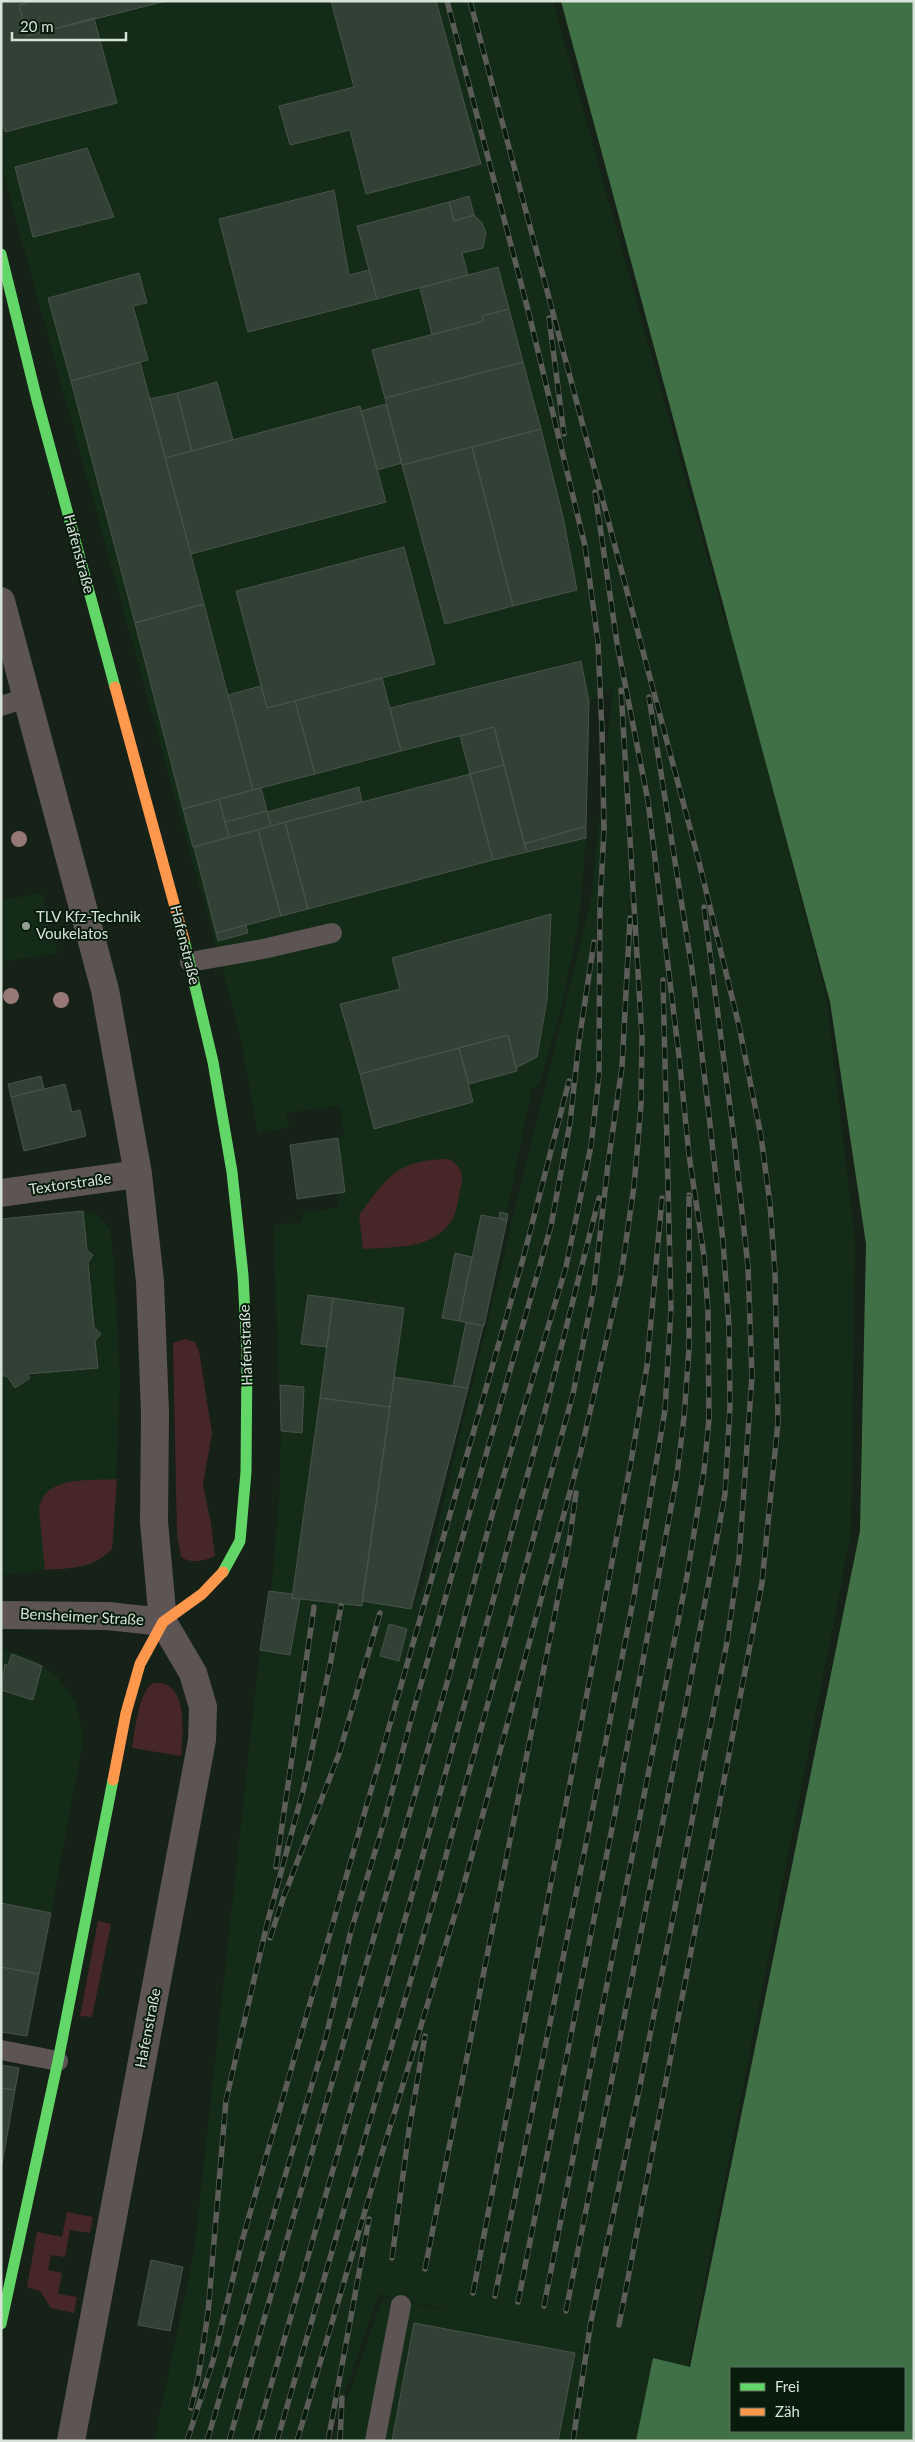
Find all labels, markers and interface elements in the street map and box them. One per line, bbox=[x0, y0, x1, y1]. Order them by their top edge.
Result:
scale bar bbox=[12, 10, 126, 42]
text: 20 m bbox=[20, 17, 54, 35]
street label: Hafenstraße bbox=[61, 512, 99, 595]
street label: Hafenstraße bbox=[167, 903, 205, 986]
place label: TLV Kfz-Technik Voukelatos bbox=[36, 907, 141, 942]
marker: TLV Kfz-Technik Voukelatos bbox=[20, 920, 32, 932]
street label: Textorstraße bbox=[28, 1168, 112, 1198]
street label: Hafenstraße bbox=[235, 1304, 255, 1386]
street label: Bensheimer Straße bbox=[20, 1604, 145, 1628]
street label: Hafenstraße bbox=[130, 1986, 164, 2069]
legend bbox=[730, 2367, 905, 2432]
text: Frei bbox=[775, 2377, 800, 2395]
text: Zäh bbox=[775, 2402, 800, 2420]

